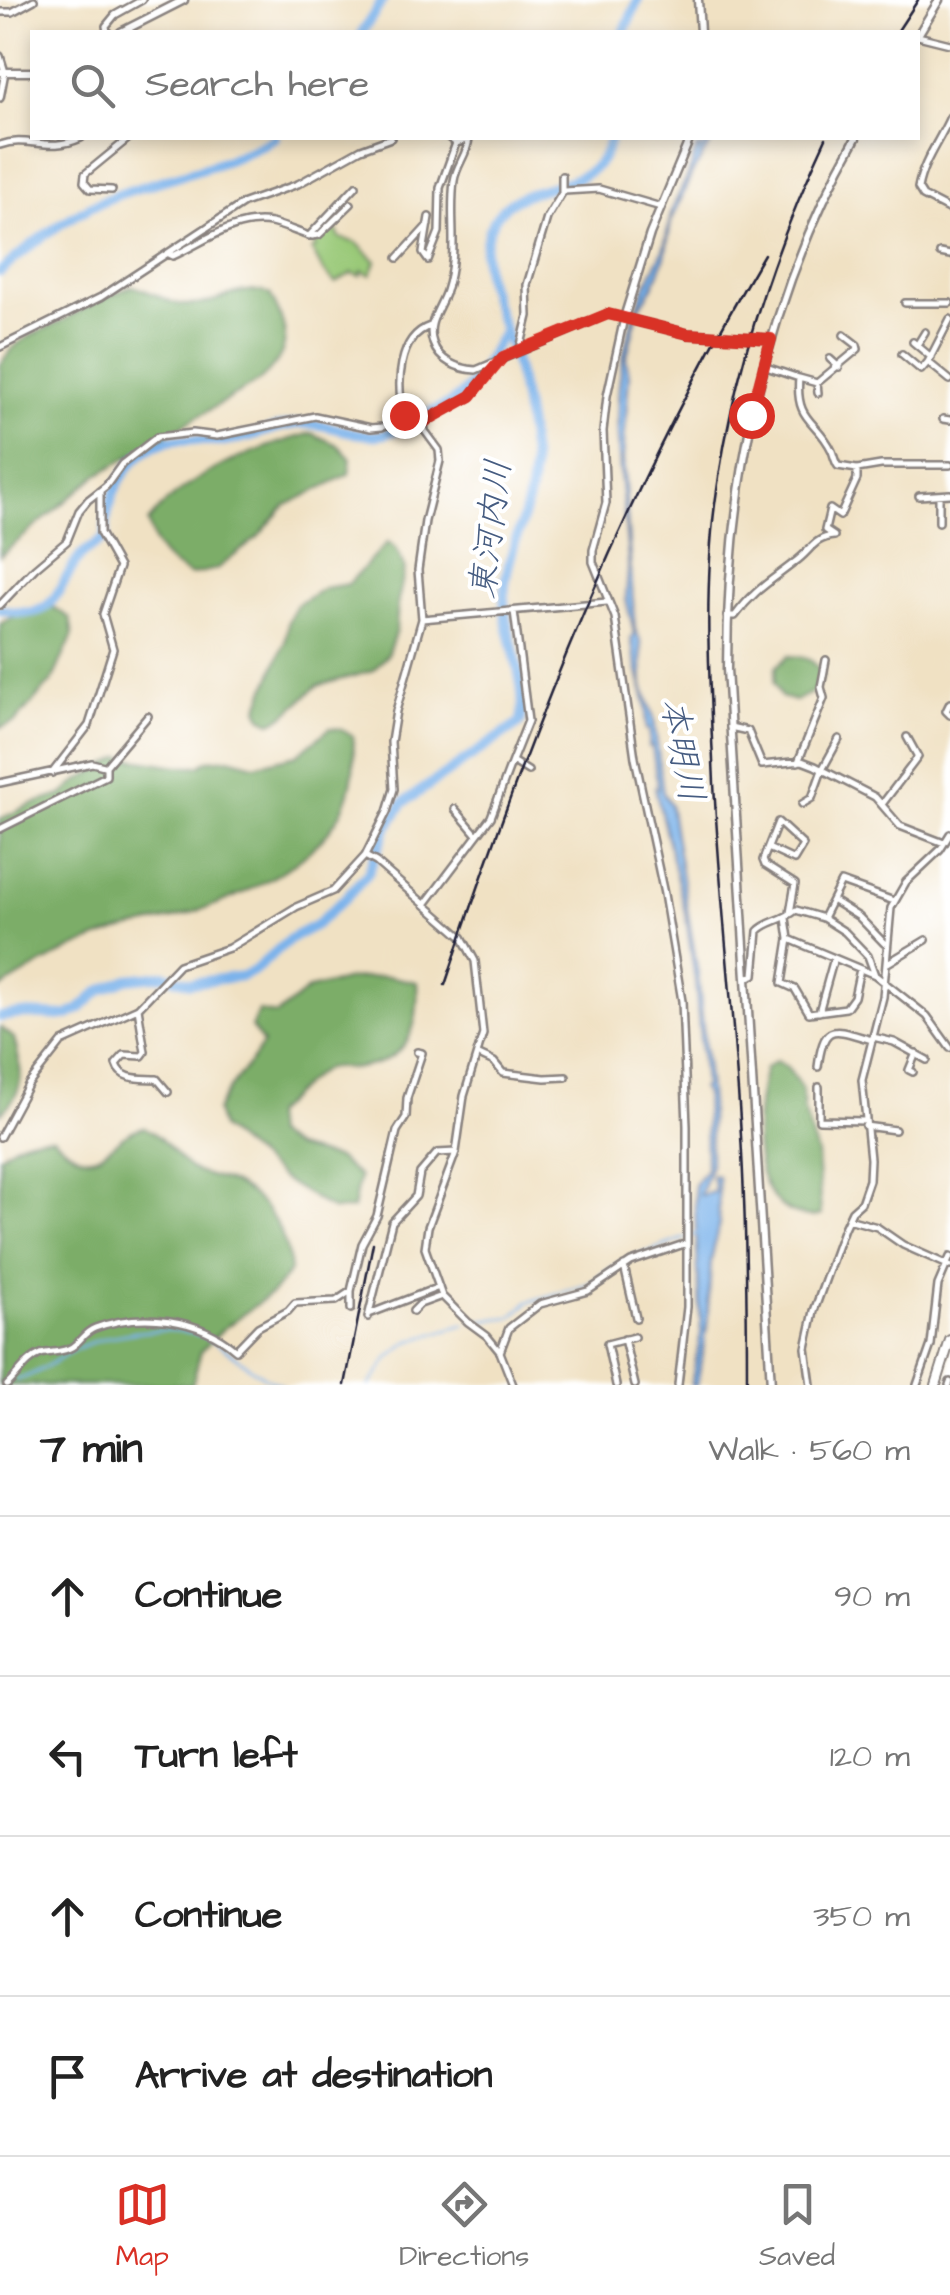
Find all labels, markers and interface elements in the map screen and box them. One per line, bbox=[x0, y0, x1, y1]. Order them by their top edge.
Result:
search box bbox=[30, 30, 920, 140]
icon: search bbox=[65, 58, 120, 113]
text: Search here bbox=[145, 59, 369, 111]
route end bbox=[382, 393, 428, 439]
route start bbox=[729, 393, 775, 439]
water label: 東河内川 bbox=[458, 457, 524, 601]
water label: 本明川 bbox=[648, 694, 716, 806]
text: 7 min bbox=[40, 1421, 143, 1479]
text: Walk · 560 m bbox=[708, 1428, 910, 1473]
icon: ahead bbox=[40, 1569, 95, 1624]
text: Continue bbox=[135, 1570, 282, 1622]
text: 90 m bbox=[834, 1574, 910, 1619]
icon: left bbox=[40, 1729, 95, 1784]
text: Turn left bbox=[135, 1730, 298, 1782]
text: 120 m bbox=[830, 1734, 910, 1779]
icon: ahead bbox=[40, 1889, 95, 1944]
text: Continue bbox=[135, 1890, 282, 1942]
text: 350 m bbox=[813, 1894, 910, 1939]
icon: arrive bbox=[40, 2049, 95, 2104]
text: Arrive at destination bbox=[135, 2050, 492, 2102]
tab: Map bbox=[115, 2177, 170, 2276]
tab: Directions bbox=[399, 2177, 529, 2276]
tab: Saved bbox=[759, 2177, 835, 2276]

